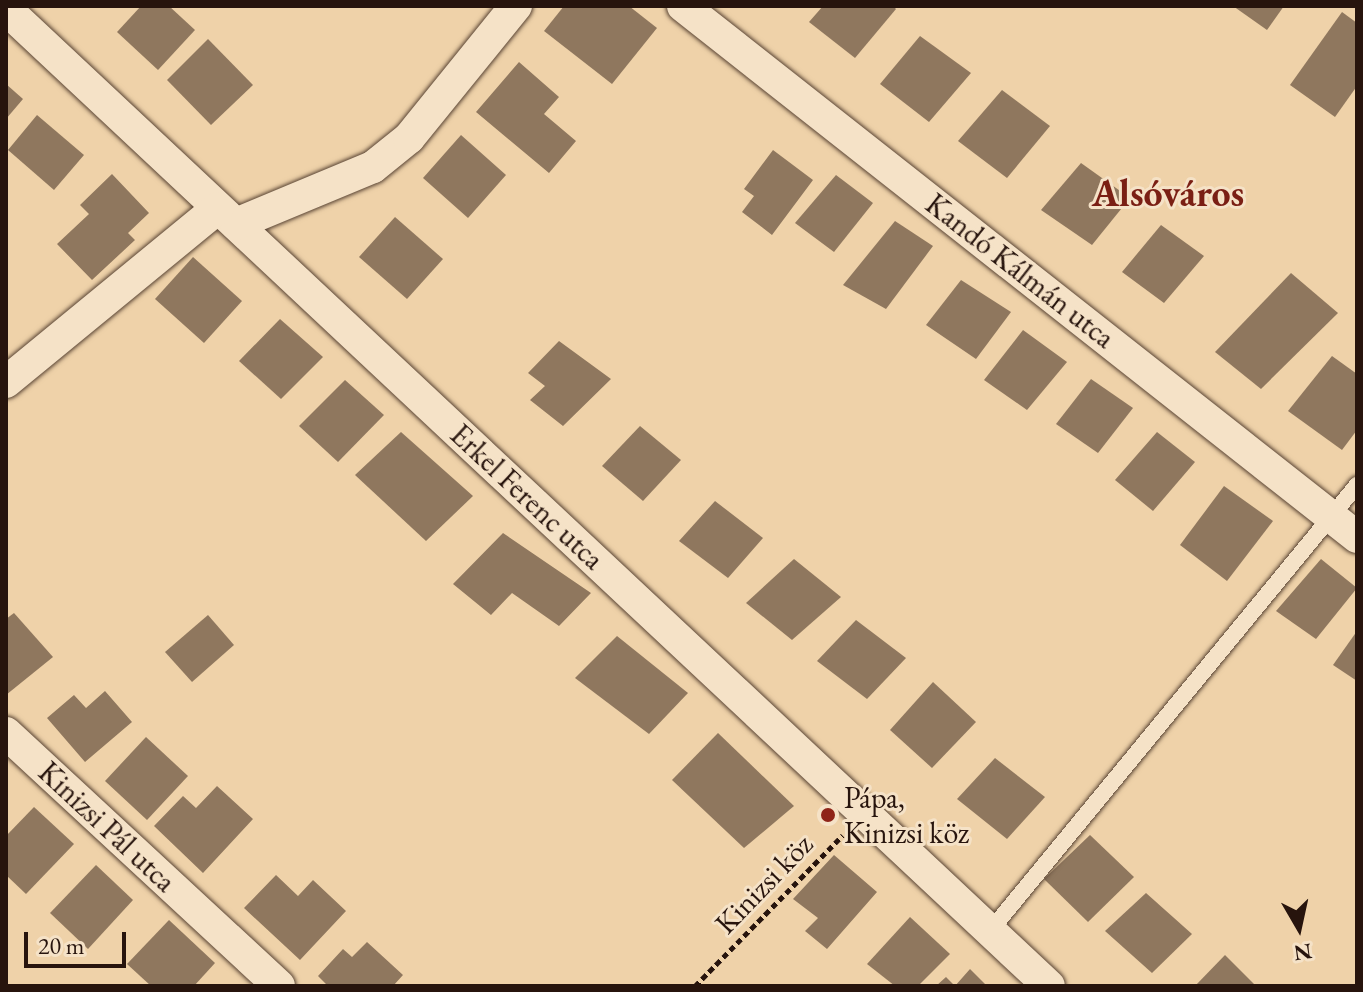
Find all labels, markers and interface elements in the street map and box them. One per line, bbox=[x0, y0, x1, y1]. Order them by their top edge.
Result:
district label: Alsóváros bbox=[1092, 170, 1244, 216]
street label: Kandó Kálmán utca bbox=[918, 186, 1122, 356]
street label: Erkel Ferenc utca bbox=[443, 417, 611, 577]
street label: Kinizsi Pál utca bbox=[31, 754, 183, 900]
place label: Pápa, Kinizsi köz bbox=[844, 780, 969, 850]
marker: Pápa, Kinizsi köz bbox=[819, 806, 837, 824]
street label: Kinizsi köz bbox=[708, 827, 820, 941]
north arrow bbox=[1259, 888, 1339, 968]
scale bar bbox=[28, 916, 130, 966]
text: 20 m bbox=[38, 930, 85, 961]
text: N bbox=[1292, 936, 1314, 968]

